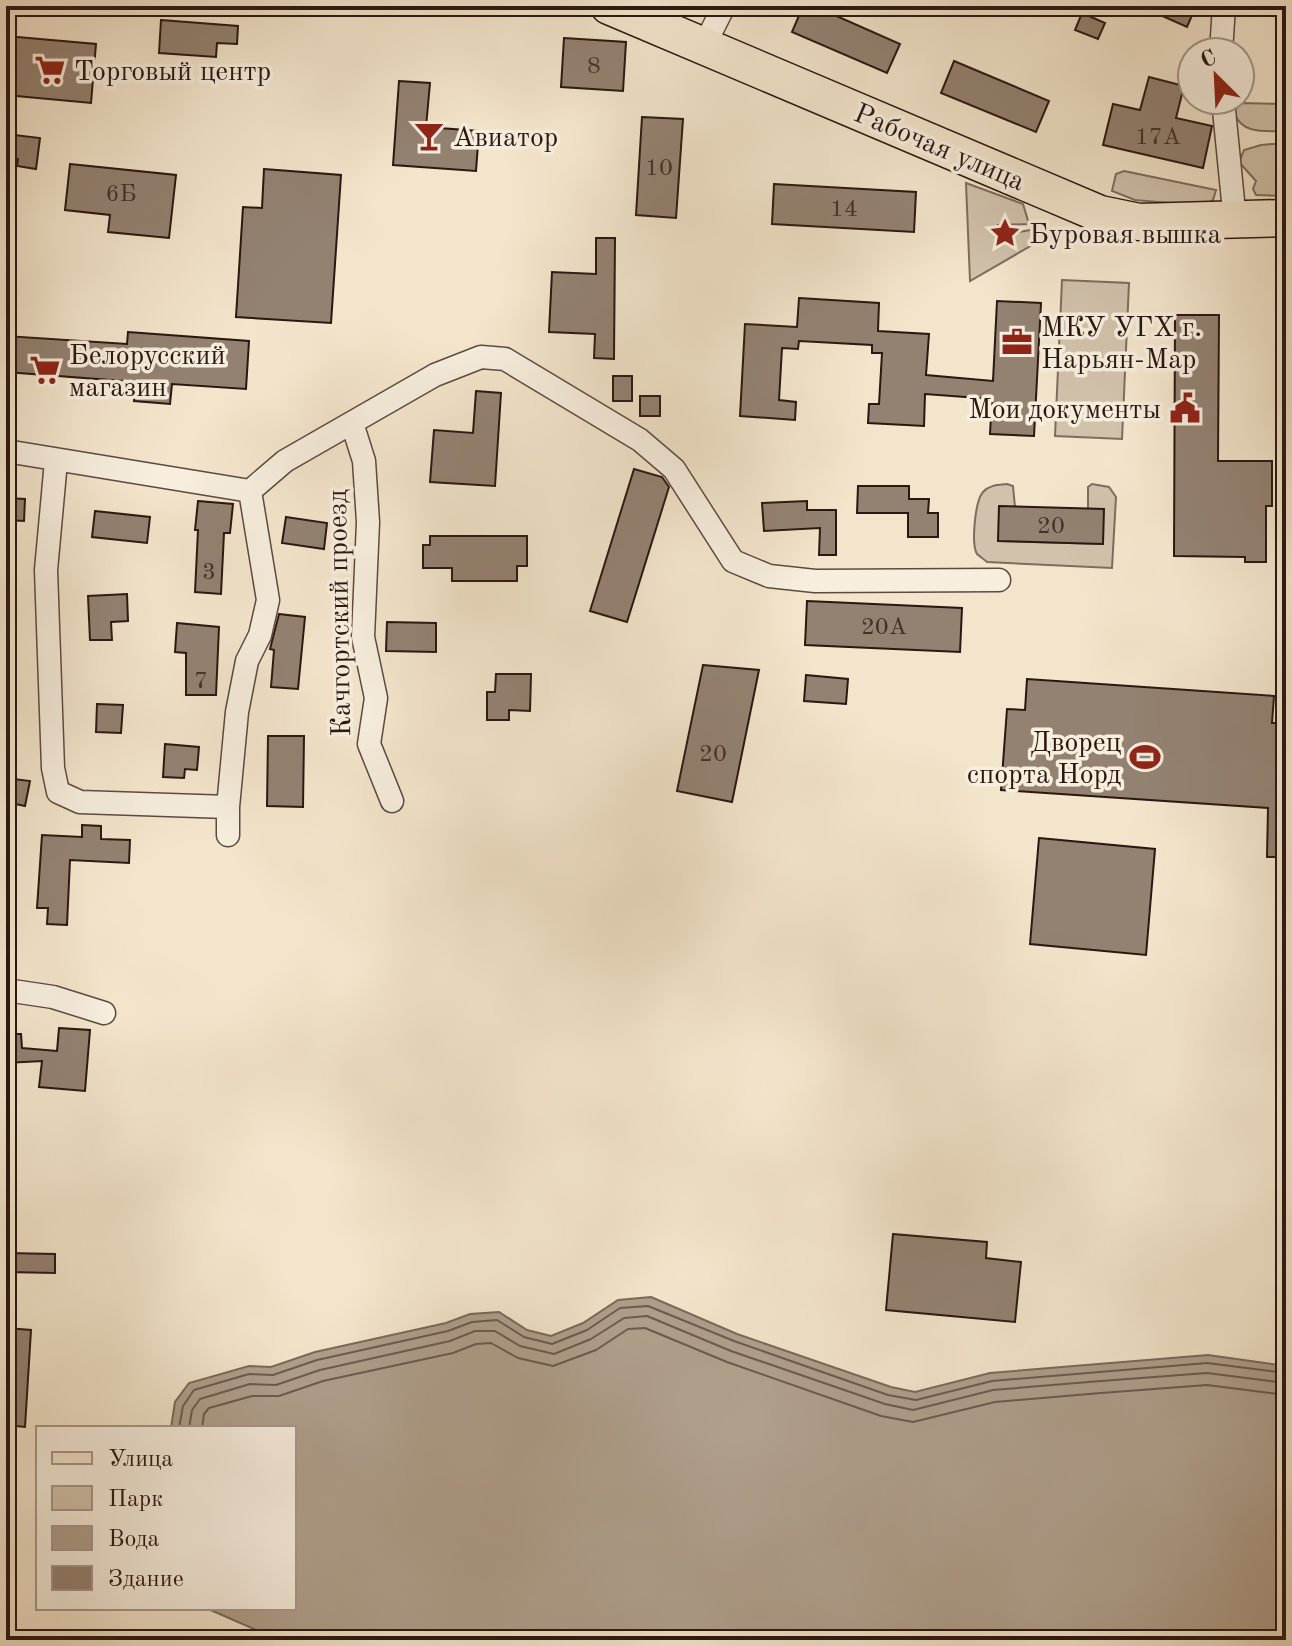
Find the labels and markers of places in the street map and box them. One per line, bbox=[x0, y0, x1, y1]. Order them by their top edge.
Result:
supermarket icon: Торговый центр bbox=[33, 53, 67, 87]
place label: Торговый центр bbox=[74, 59, 271, 87]
bar icon: Авиатор bbox=[412, 119, 446, 153]
place label: Авиатор bbox=[453, 125, 558, 153]
place icon: Буровая вышка bbox=[988, 216, 1022, 250]
place label: Буровая вышка bbox=[1029, 222, 1222, 250]
place label: МКУ УГХ г. Нарьян-Мар bbox=[1041, 315, 1202, 375]
office icon: МКУ УГХ г. Нарьян-Мар bbox=[1000, 325, 1034, 359]
place label: Белорусский магазин bbox=[69, 343, 226, 403]
supermarket icon: Белорусский магазин bbox=[28, 353, 62, 387]
public building icon: Мои документы bbox=[1168, 391, 1202, 425]
place label: Мои документы bbox=[968, 397, 1161, 425]
place label: Дворец спорта Норд bbox=[967, 730, 1122, 790]
sports icon: Дворец спорта Норд bbox=[1128, 740, 1162, 774]

